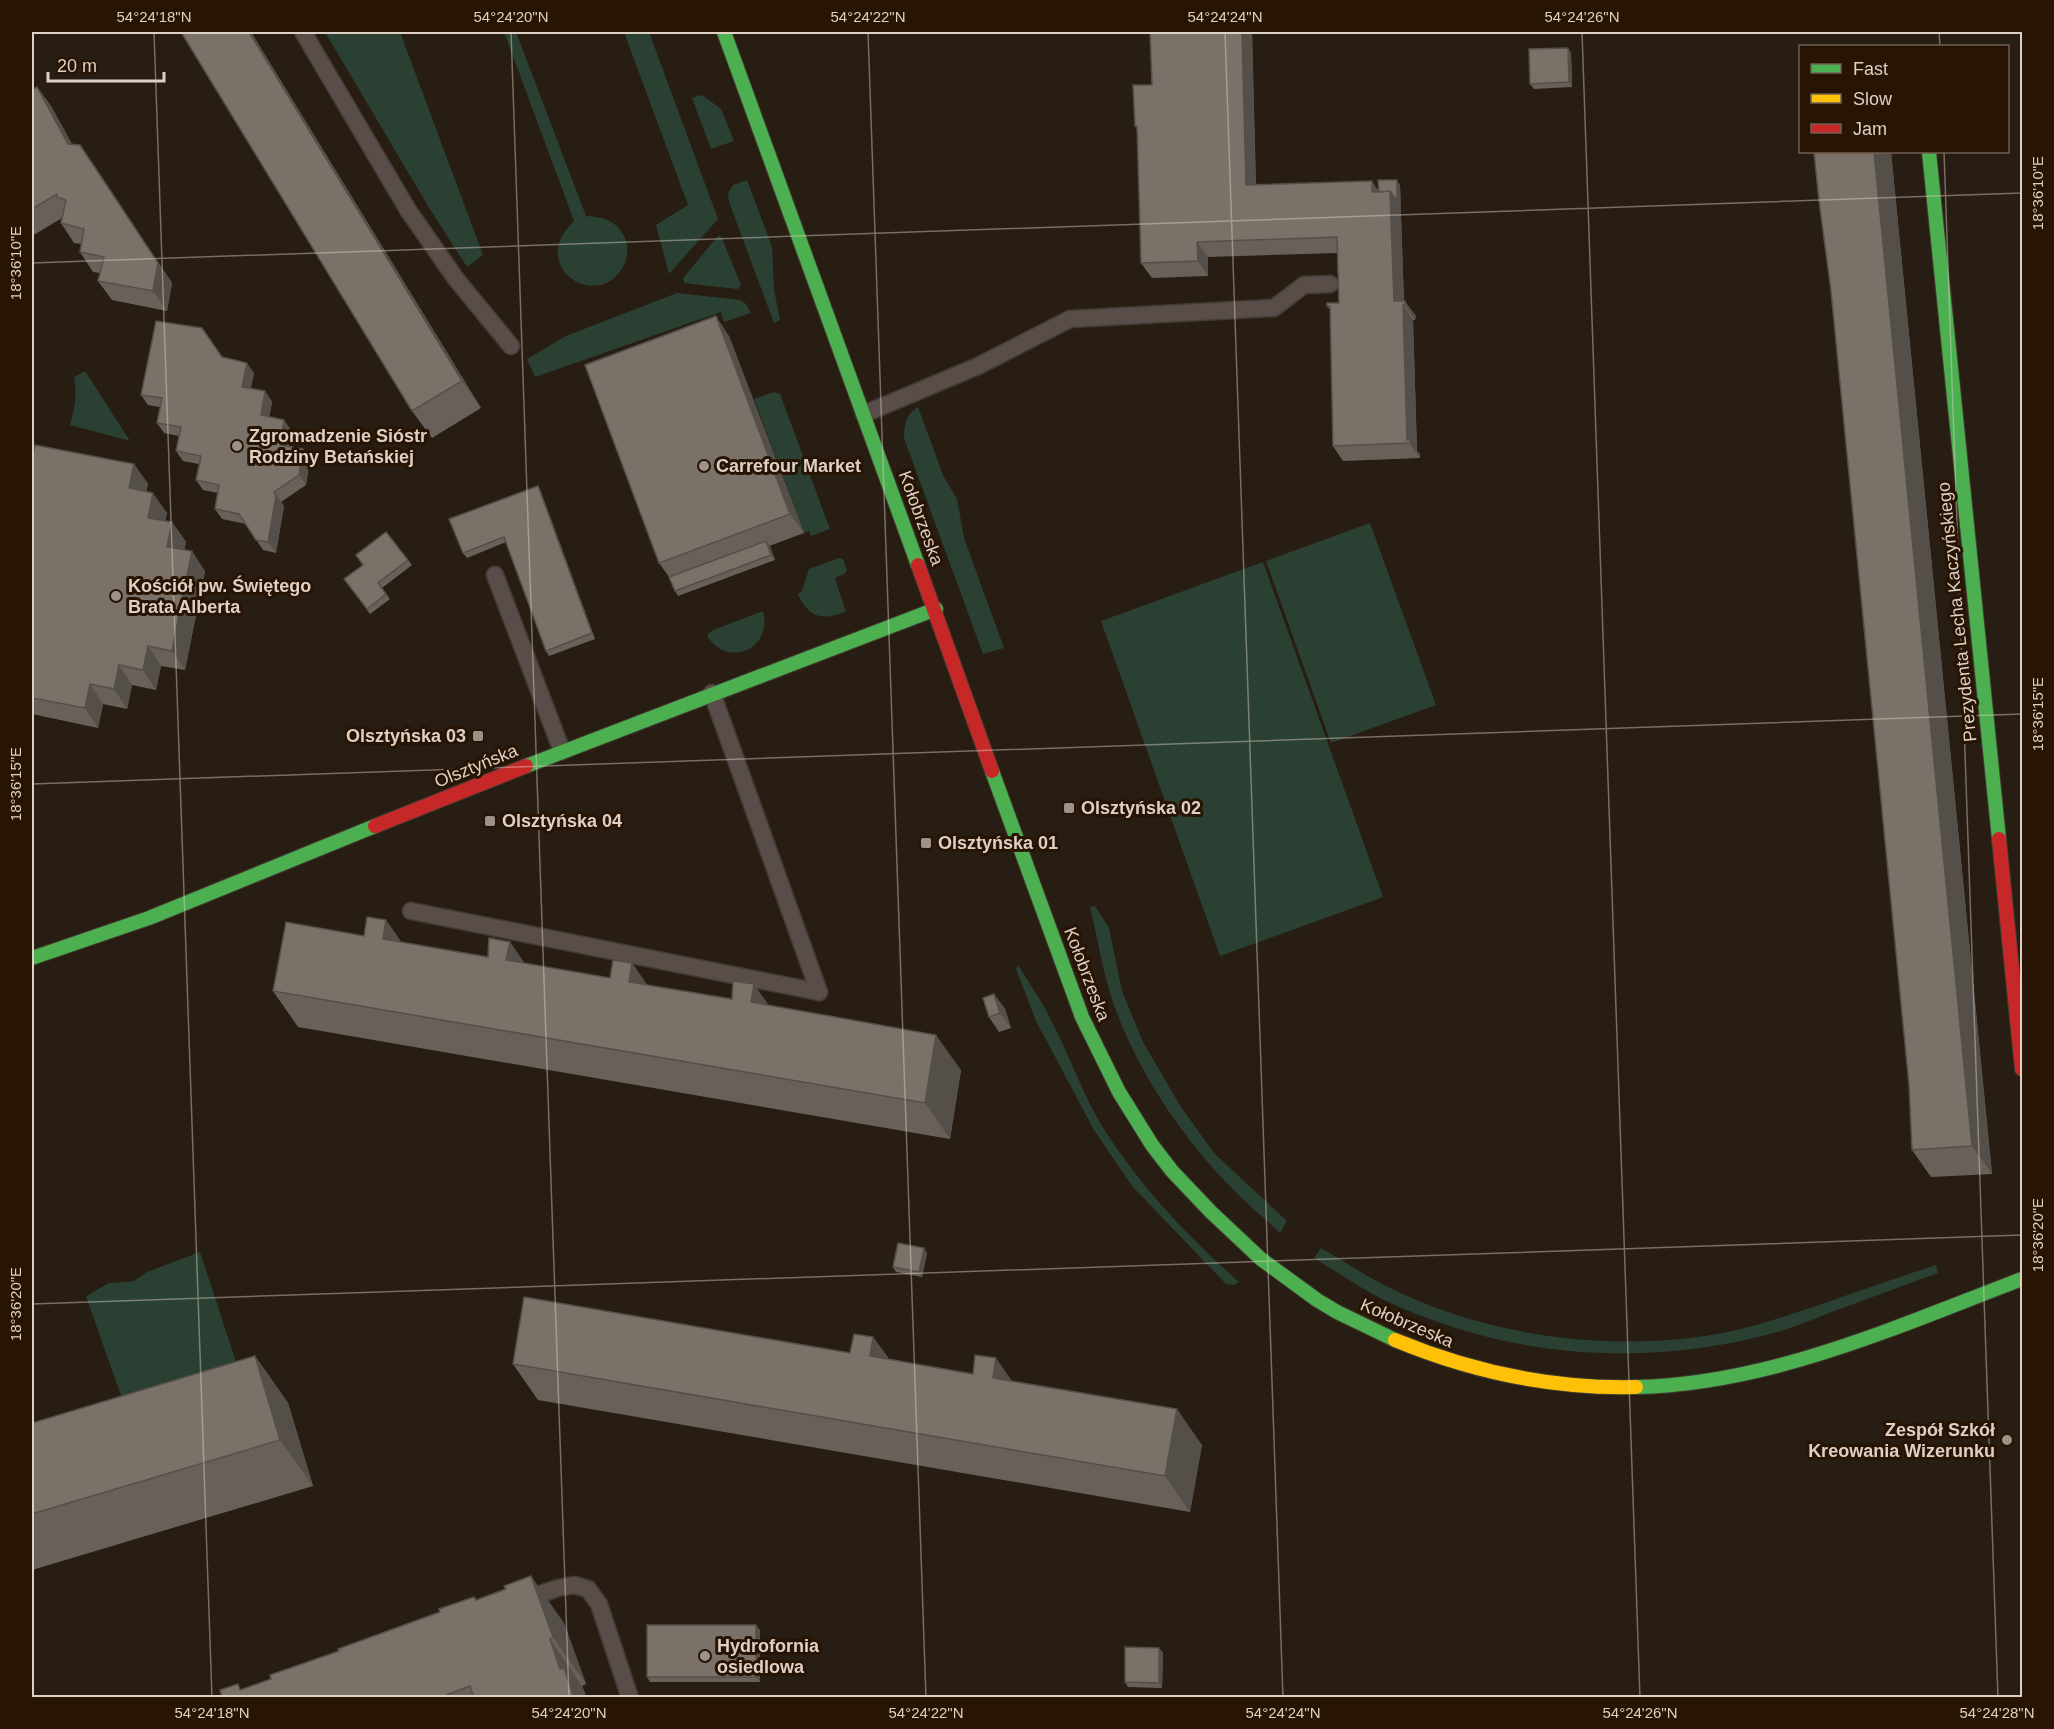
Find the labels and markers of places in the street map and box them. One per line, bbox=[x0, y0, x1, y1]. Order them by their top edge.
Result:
place label: Zgromadzenie Sióstr Rodziny Betańskiej bbox=[249, 426, 427, 467]
marker: Zgromadzenie Sióstr Rodziny Betańskiej bbox=[230, 439, 244, 453]
place label: Carrefour Market bbox=[716, 456, 861, 476]
marker: Carrefour Market bbox=[697, 459, 711, 473]
place label: Kościół pw. Świętego Brata Alberta bbox=[128, 575, 311, 617]
marker: Kościół pw. Świętego Brata Alberta bbox=[109, 589, 123, 603]
place label: Olsztyńska 03 bbox=[346, 726, 466, 746]
marker: Olsztyńska 03 bbox=[471, 729, 485, 743]
place label: Olsztyńska 02 bbox=[1081, 798, 1201, 818]
marker: Olsztyńska 02 bbox=[1062, 801, 1076, 815]
place label: Olsztyńska 04 bbox=[502, 811, 622, 831]
marker: Olsztyńska 04 bbox=[483, 814, 497, 828]
place label: Olsztyńska 01 bbox=[938, 833, 1058, 853]
marker: Olsztyńska 01 bbox=[919, 836, 933, 850]
place label: Zespół Szkół Kreowania Wizerunku bbox=[1808, 1420, 1995, 1461]
marker: Zespół Szkół Kreowania Wizerunku bbox=[2000, 1433, 2014, 1447]
place label: Hydrofornia osiedlowa bbox=[717, 1636, 820, 1677]
marker: Hydrofornia osiedlowa bbox=[698, 1649, 712, 1663]

